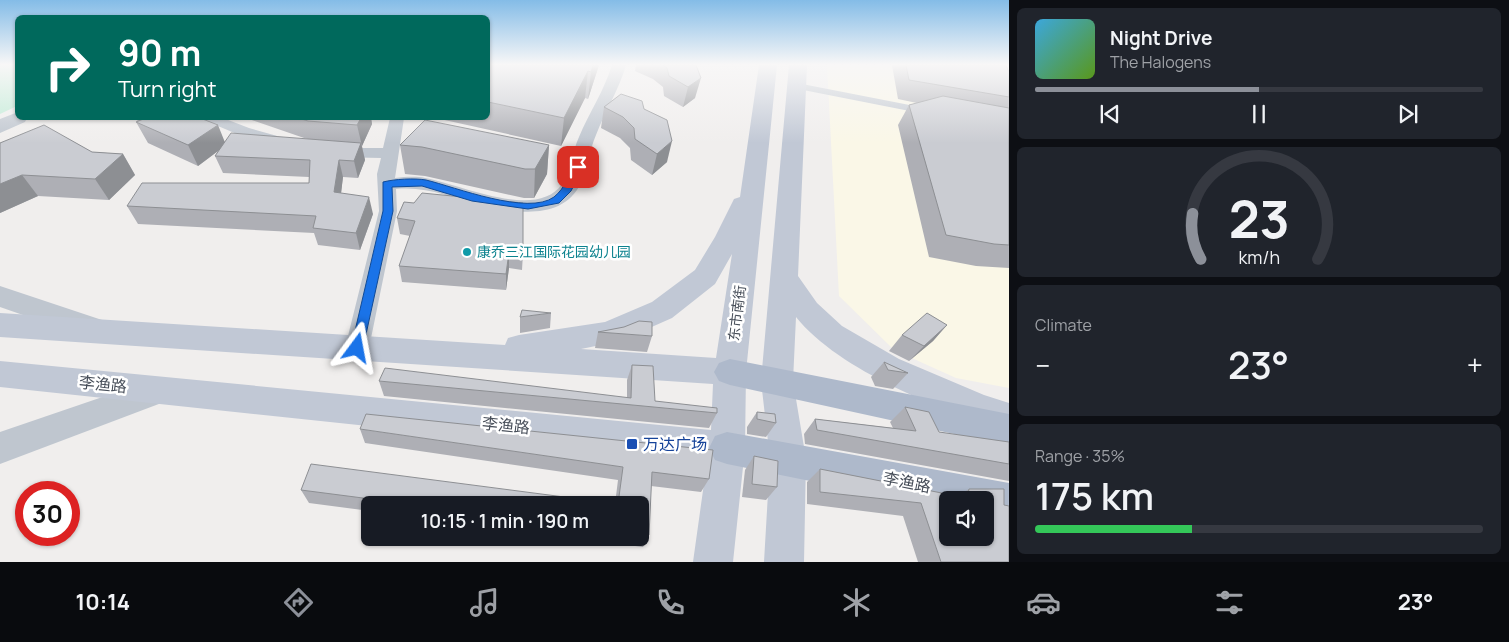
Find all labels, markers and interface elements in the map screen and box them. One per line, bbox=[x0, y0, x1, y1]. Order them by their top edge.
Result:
text: Night Drive bbox=[1110, 25, 1212, 51]
text: 90 m bbox=[118, 29, 201, 77]
icon: right bbox=[35, 35, 100, 100]
text: The Halogens bbox=[1110, 51, 1211, 73]
text: Turn right bbox=[118, 74, 216, 104]
icon: previous bbox=[1096, 100, 1124, 128]
icon: pause bbox=[1245, 100, 1273, 128]
icon: next bbox=[1394, 100, 1422, 128]
pin bbox=[557, 146, 599, 188]
icon: arrive bbox=[564, 153, 592, 181]
text: 23 bbox=[1228, 183, 1290, 254]
place label: 康乔三江国际花园幼儿园 bbox=[477, 242, 631, 261]
text: km/h bbox=[1238, 245, 1280, 269]
marker: 康乔三江国际花园幼儿园 bbox=[461, 246, 473, 258]
street label: 东市南街 bbox=[724, 284, 749, 342]
text: Climate bbox=[1035, 314, 1092, 336]
position arrow bbox=[330, 321, 382, 373]
text: 23° bbox=[1228, 338, 1289, 390]
text: − bbox=[1035, 346, 1050, 384]
text: + bbox=[1467, 346, 1483, 384]
street label: 李渔路 bbox=[78, 371, 128, 397]
street label: 李渔路 bbox=[481, 412, 531, 438]
place label: 万达广场 bbox=[643, 433, 707, 455]
marker: 万达广场 bbox=[625, 437, 639, 451]
text: Range · 35% bbox=[1035, 445, 1125, 467]
street label: 李渔路 bbox=[881, 467, 933, 497]
text: 175 km bbox=[1035, 469, 1154, 521]
speed limit sign: 30 bbox=[15, 481, 80, 546]
map controls bbox=[939, 491, 994, 546]
button: sound bbox=[939, 491, 994, 546]
text: 10:15 · 1 min · 190 m bbox=[421, 508, 589, 534]
icon: directions bbox=[281, 585, 316, 620]
icon: music bbox=[467, 585, 502, 620]
icon: phone bbox=[653, 585, 688, 620]
icon: climate bbox=[839, 585, 874, 620]
icon: car bbox=[1026, 585, 1061, 620]
icon: filters bbox=[1212, 585, 1247, 620]
text: 10:14 bbox=[76, 587, 130, 617]
text: 23° bbox=[1398, 587, 1433, 617]

